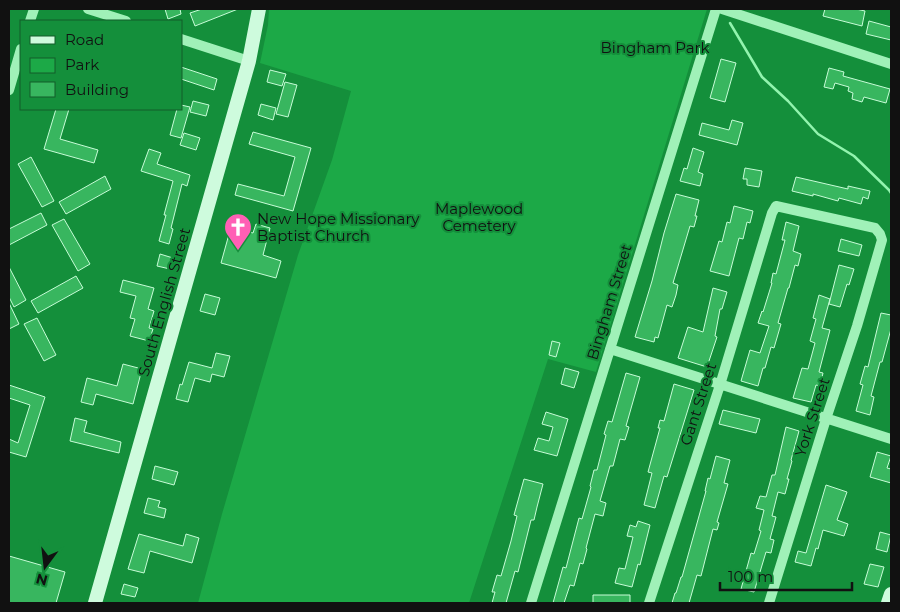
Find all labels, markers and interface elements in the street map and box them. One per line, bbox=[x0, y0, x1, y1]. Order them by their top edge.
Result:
legend bbox=[20, 20, 182, 110]
text: Road bbox=[65, 30, 104, 49]
park label: Bingham Park bbox=[601, 38, 709, 57]
text: Park bbox=[65, 55, 99, 74]
text: Building bbox=[65, 80, 129, 99]
park label: Maplewood Cemetery bbox=[435, 199, 523, 235]
place label: New Hope Missionary Baptist Church bbox=[257, 209, 420, 245]
church icon: New Hope Missionary Baptist Church bbox=[223, 212, 253, 251]
street label: South English Street bbox=[134, 225, 194, 379]
street label: Bingham Street bbox=[582, 242, 636, 362]
street label: Gant Street bbox=[676, 360, 720, 448]
street label: York Street bbox=[790, 375, 834, 459]
north arrow bbox=[20, 542, 70, 592]
scale bar bbox=[720, 560, 852, 592]
text: 100 m bbox=[728, 567, 773, 586]
text: N bbox=[34, 569, 49, 590]

